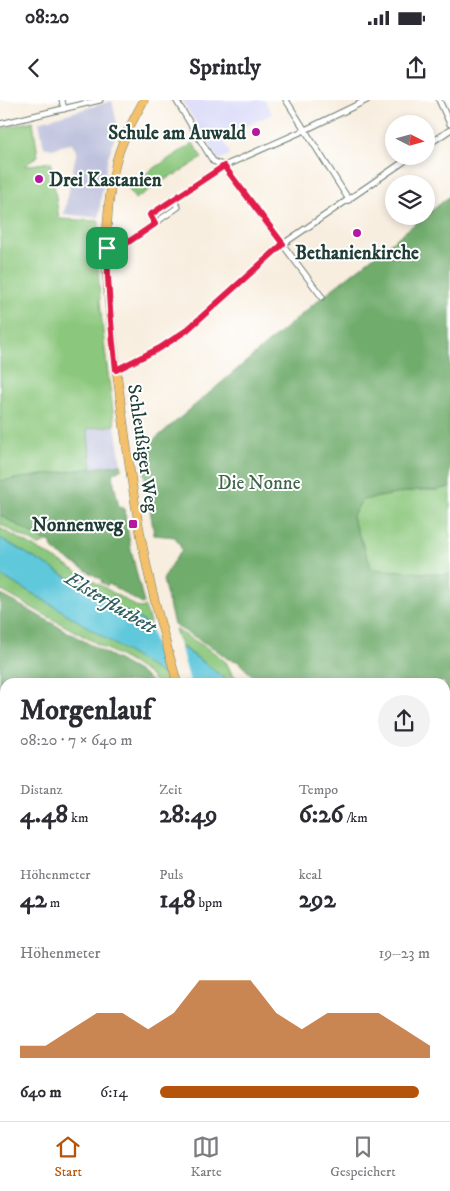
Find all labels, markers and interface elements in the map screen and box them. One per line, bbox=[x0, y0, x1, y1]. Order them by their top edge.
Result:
text: 08:20 bbox=[25, 6, 69, 29]
icon: back bbox=[20, 54, 48, 82]
text: Sprintly bbox=[189, 54, 261, 81]
icon: share bbox=[402, 54, 430, 82]
north arrow bbox=[385, 115, 435, 165]
map controls bbox=[385, 115, 435, 225]
place label: Schule am Auwald bbox=[108, 122, 247, 145]
marker: Schule am Auwald bbox=[250, 126, 262, 138]
place label: Drei Kastanien bbox=[49, 169, 163, 192]
marker: Drei Kastanien bbox=[33, 173, 45, 185]
button: layers bbox=[385, 175, 435, 225]
pin bbox=[86, 227, 128, 269]
marker: Bethanienkirche bbox=[351, 227, 363, 239]
icon: arrive bbox=[93, 234, 121, 262]
place label: Bethanienkirche bbox=[295, 242, 419, 265]
street label: Schleußiger Weg bbox=[122, 383, 163, 514]
park label: Die Nonne bbox=[217, 472, 301, 495]
place label: Nonnenweg bbox=[32, 514, 124, 537]
marker: Nonnenweg bbox=[127, 518, 139, 530]
water label: Elsterflutbett bbox=[59, 566, 162, 641]
text: Morgenlauf bbox=[20, 693, 152, 728]
button: share bbox=[378, 695, 430, 747]
text: 08:20 · 7 × 640 m bbox=[20, 730, 132, 750]
text: Distanz bbox=[20, 781, 63, 799]
text: Zeit bbox=[159, 781, 182, 799]
text: Tempo bbox=[299, 781, 338, 799]
text: 4.48 bbox=[20, 799, 68, 830]
text: 28:49 bbox=[159, 799, 218, 830]
text: 6:26 bbox=[299, 799, 343, 830]
text: km bbox=[68, 809, 89, 827]
text: /km bbox=[343, 809, 368, 827]
text: Höhenmeter bbox=[20, 866, 90, 884]
text: Puls bbox=[159, 866, 183, 884]
text: kcal bbox=[299, 866, 322, 884]
text: 42 bbox=[20, 884, 47, 915]
text: 148 bbox=[159, 884, 195, 915]
text: 292 bbox=[299, 884, 336, 915]
text: m bbox=[47, 894, 60, 912]
text: bpm bbox=[195, 894, 223, 912]
text: Höhenmeter bbox=[20, 943, 101, 963]
text: 19–23 m bbox=[378, 943, 430, 963]
text: 640 m bbox=[20, 1082, 62, 1102]
text: 6:14 bbox=[100, 1082, 128, 1102]
tab: Start bbox=[54, 1133, 82, 1181]
tab: Karte bbox=[191, 1133, 222, 1181]
tab: Gespeichert bbox=[330, 1133, 396, 1181]

